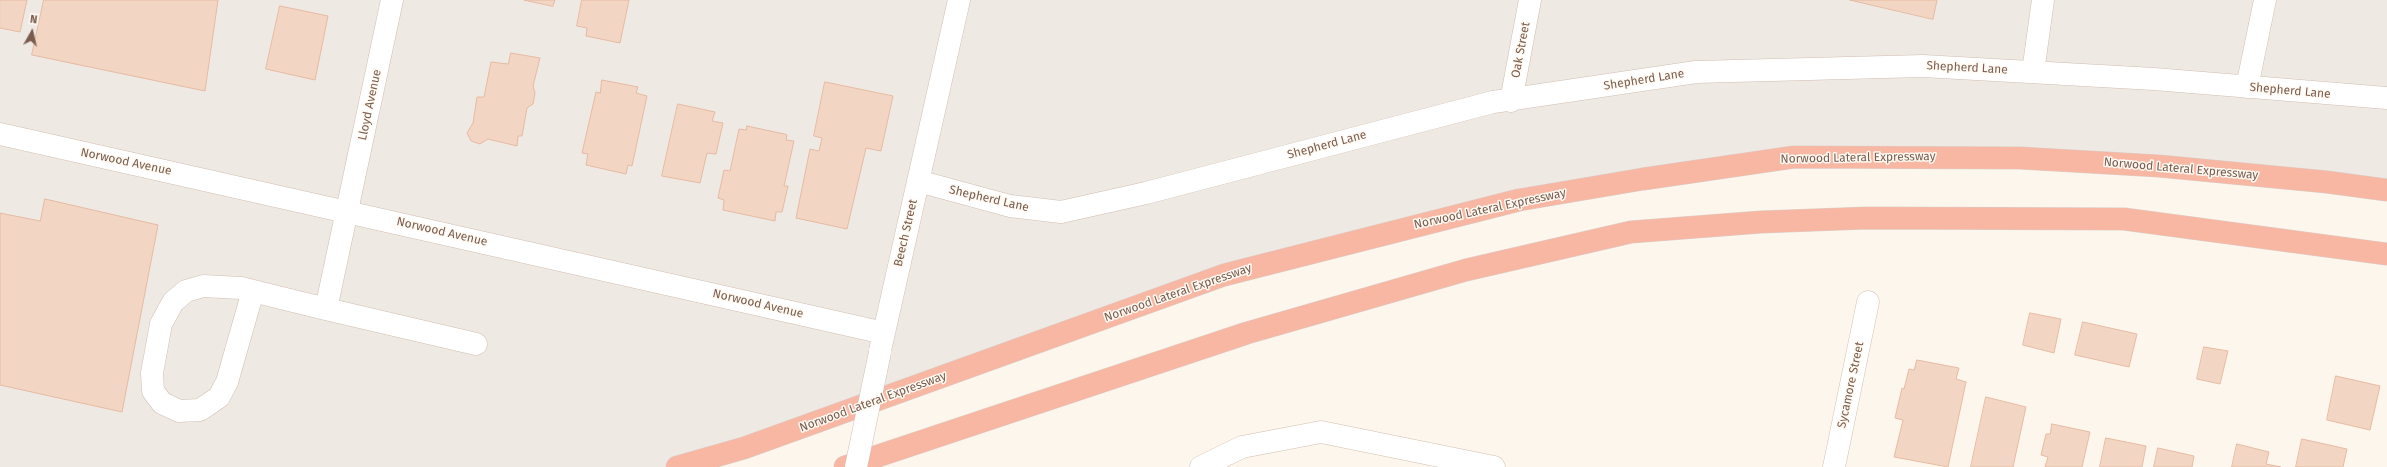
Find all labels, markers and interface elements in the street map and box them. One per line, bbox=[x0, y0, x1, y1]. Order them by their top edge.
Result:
north arrow bbox=[12, 12, 52, 52]
text: N bbox=[29, 13, 38, 27]
street label: Oak Street bbox=[1509, 21, 1533, 79]
street label: Shepherd Lane bbox=[1926, 59, 2008, 77]
street label: Shepherd Lane bbox=[1603, 67, 1685, 93]
street label: Lloyd Avenue bbox=[355, 68, 385, 142]
street label: Shepherd Lane bbox=[2249, 80, 2331, 102]
street label: Shepherd Lane bbox=[1286, 128, 1368, 162]
street label: Norwood Avenue bbox=[79, 145, 173, 179]
street label: Norwood Lateral Expressway bbox=[1780, 149, 1936, 167]
street label: Norwood Lateral Expressway bbox=[2103, 155, 2259, 183]
street label: Shepherd Lane bbox=[948, 183, 1030, 215]
street label: Norwood Lateral Expressway bbox=[1413, 186, 1567, 232]
street label: Beech Street bbox=[891, 198, 921, 268]
street label: Norwood Avenue bbox=[395, 215, 489, 249]
street label: Norwood Lateral Expressway bbox=[1102, 261, 1254, 325]
street label: Norwood Avenue bbox=[711, 287, 805, 321]
street label: Sycamore Street bbox=[1835, 340, 1867, 430]
street label: Norwood Lateral Expressway bbox=[798, 369, 948, 435]

